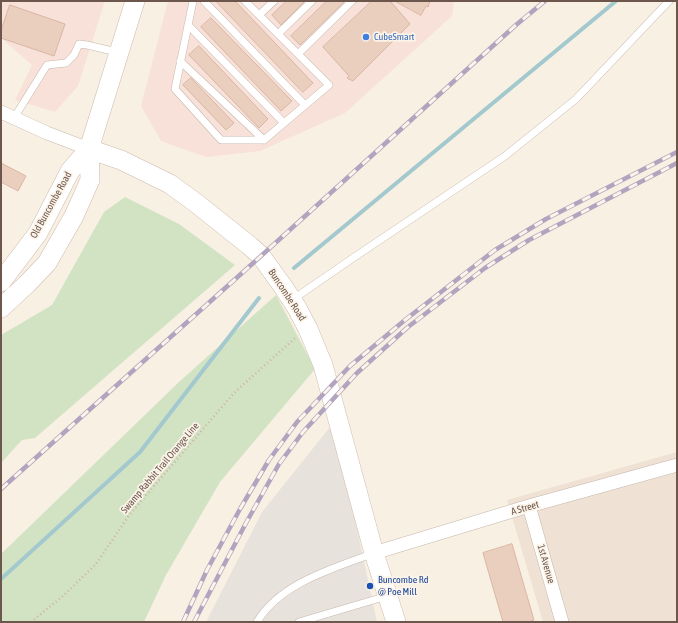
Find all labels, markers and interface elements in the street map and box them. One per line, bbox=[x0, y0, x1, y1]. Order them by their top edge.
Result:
place label: CubeSmart bbox=[374, 31, 414, 43]
marker: CubeSmart bbox=[361, 32, 371, 42]
street label: Old Buncombe Road bbox=[28, 170, 74, 240]
street label: Buncombe Road bbox=[266, 267, 308, 323]
street label: Swamp Rabbit Trail Orange Line bbox=[119, 420, 201, 516]
street label: A Street bbox=[510, 498, 540, 518]
street label: 1st Avenue bbox=[535, 543, 557, 585]
place label: Buncombe Rd @ Poe Mill bbox=[378, 574, 428, 598]
marker: Buncombe Rd @ Poe Mill bbox=[365, 581, 375, 591]

